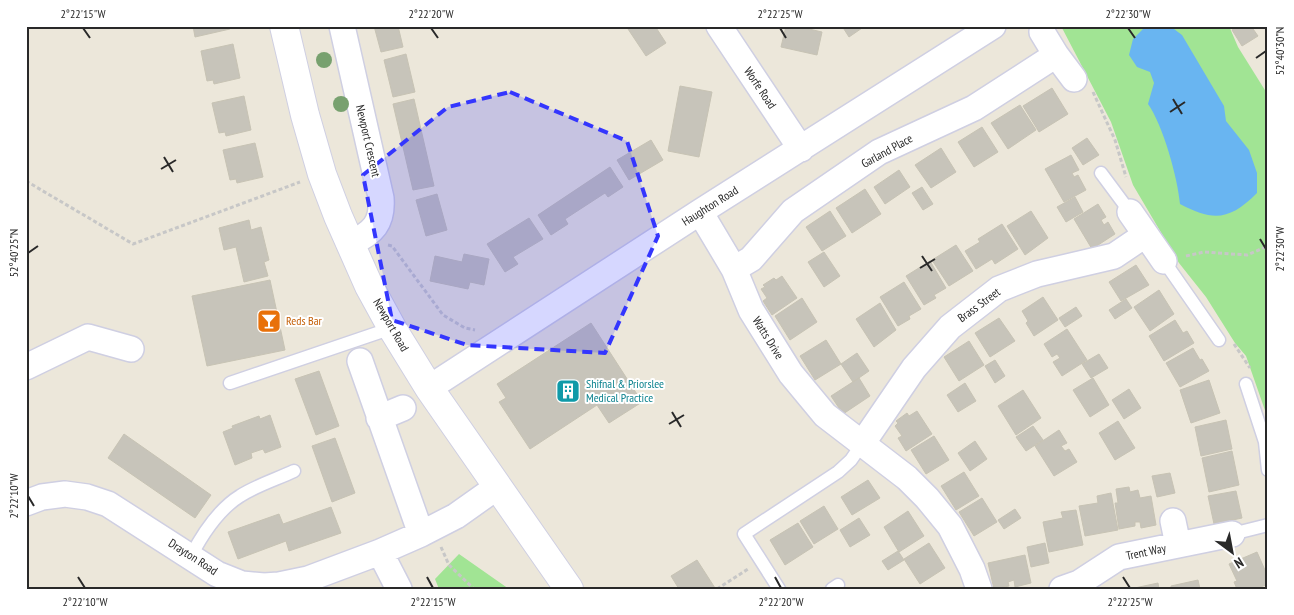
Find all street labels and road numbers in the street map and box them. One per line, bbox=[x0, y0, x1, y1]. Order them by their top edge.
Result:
street label: Worfe Road bbox=[741, 64, 780, 111]
street label: Newport Crescent bbox=[353, 103, 384, 179]
street label: Garland Place bbox=[858, 130, 915, 171]
street label: Haughton Road bbox=[679, 182, 741, 229]
street label: Brass Street bbox=[954, 284, 1004, 325]
street label: Newport Road bbox=[370, 296, 413, 354]
street label: Watts Drive bbox=[749, 314, 787, 362]
street label: Drayton Road bbox=[166, 535, 221, 578]
street label: Trent Way bbox=[1125, 540, 1168, 563]

